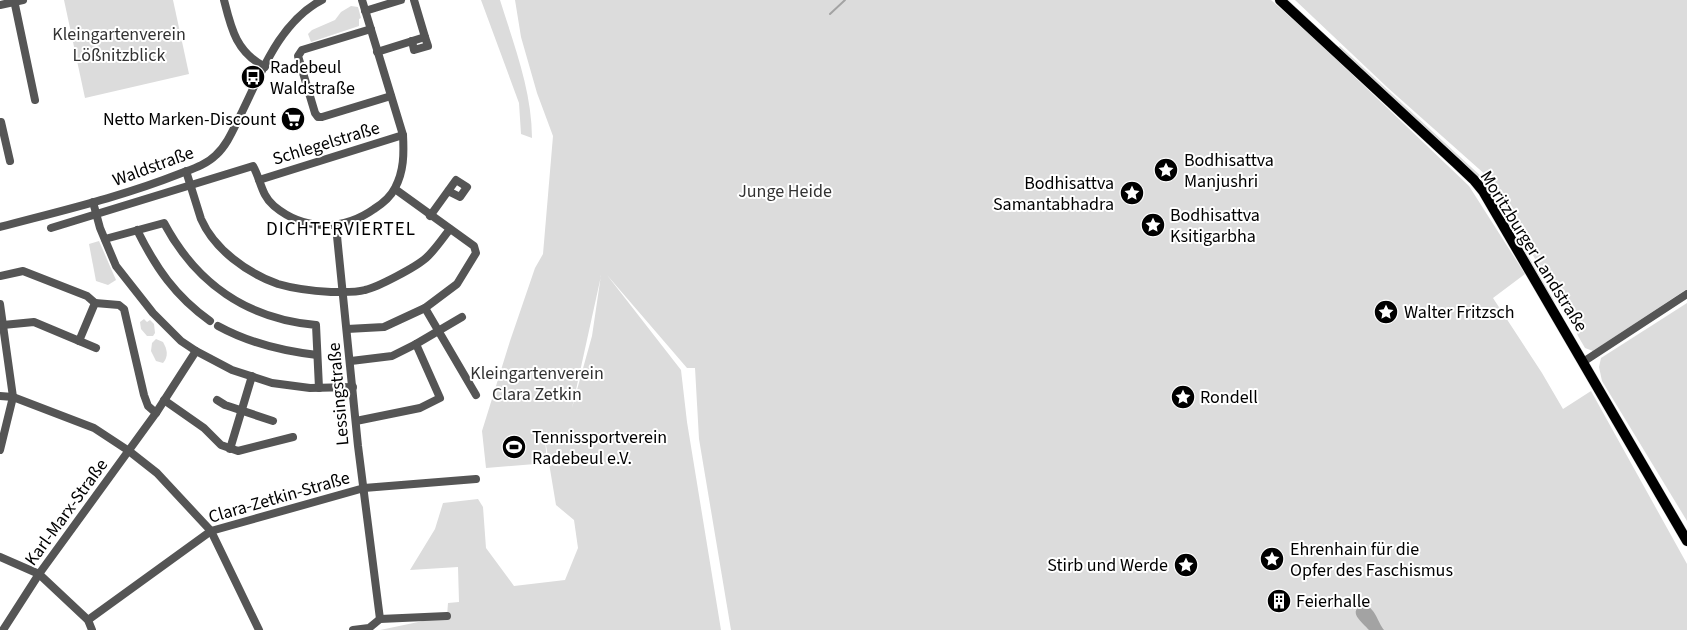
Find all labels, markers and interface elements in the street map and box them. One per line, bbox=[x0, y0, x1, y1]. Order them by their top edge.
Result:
park label: Kleingartenverein Lößnitzblick bbox=[52, 22, 186, 68]
place label: Radebeul Waldstraße bbox=[270, 55, 355, 101]
bus stop icon: Radebeul Waldstraße bbox=[240, 64, 266, 90]
supermarket icon: Netto Marken-Discount bbox=[280, 106, 306, 132]
place label: Netto Marken-Discount bbox=[103, 107, 276, 132]
street label: Schlegelstraße bbox=[270, 115, 383, 172]
street label: Waldstraße bbox=[109, 140, 197, 193]
place label: Bodhisattva Manjushri bbox=[1184, 148, 1274, 194]
place icon: Bodhisattva Manjushri bbox=[1153, 157, 1179, 183]
street label: Moritzburger Landstraße bbox=[1474, 166, 1593, 337]
place label: Bodhisattva Samantabhadra bbox=[993, 171, 1114, 217]
park label: Junge Heide bbox=[738, 179, 832, 204]
place icon: Bodhisattva Samantabhadra bbox=[1119, 180, 1145, 206]
place label: Bodhisattva Ksitigarbha bbox=[1170, 203, 1260, 249]
place icon: Bodhisattva Ksitigarbha bbox=[1140, 212, 1166, 238]
district label: DICHTERVIERTEL bbox=[266, 216, 416, 243]
place icon: Walter Fritzsch bbox=[1373, 299, 1399, 325]
place label: Walter Fritzsch bbox=[1404, 300, 1515, 325]
street label: Lessingstraße bbox=[322, 341, 355, 447]
park label: Kleingartenverein Clara Zetkin bbox=[470, 361, 604, 407]
place icon: Rondell bbox=[1170, 384, 1196, 410]
place label: Rondell bbox=[1200, 385, 1258, 410]
place label: Tennissportverein Radebeul e.V. bbox=[532, 425, 667, 471]
sports icon: Tennissportverein Radebeul e.V. bbox=[501, 434, 527, 460]
street label: Karl-Marx-Straße bbox=[19, 454, 114, 571]
street label: Clara-Zetkin-Straße bbox=[205, 465, 353, 530]
place label: Ehrenhain für die Opfer des Faschismus bbox=[1290, 537, 1453, 583]
place icon: Ehrenhain für die Opfer des Faschismus bbox=[1259, 546, 1285, 572]
place icon: Stirb und Werde bbox=[1173, 552, 1199, 578]
place label: Stirb und Werde bbox=[1047, 553, 1168, 578]
building icon: Feierhalle bbox=[1266, 588, 1292, 614]
place label: Feierhalle bbox=[1296, 589, 1370, 614]

